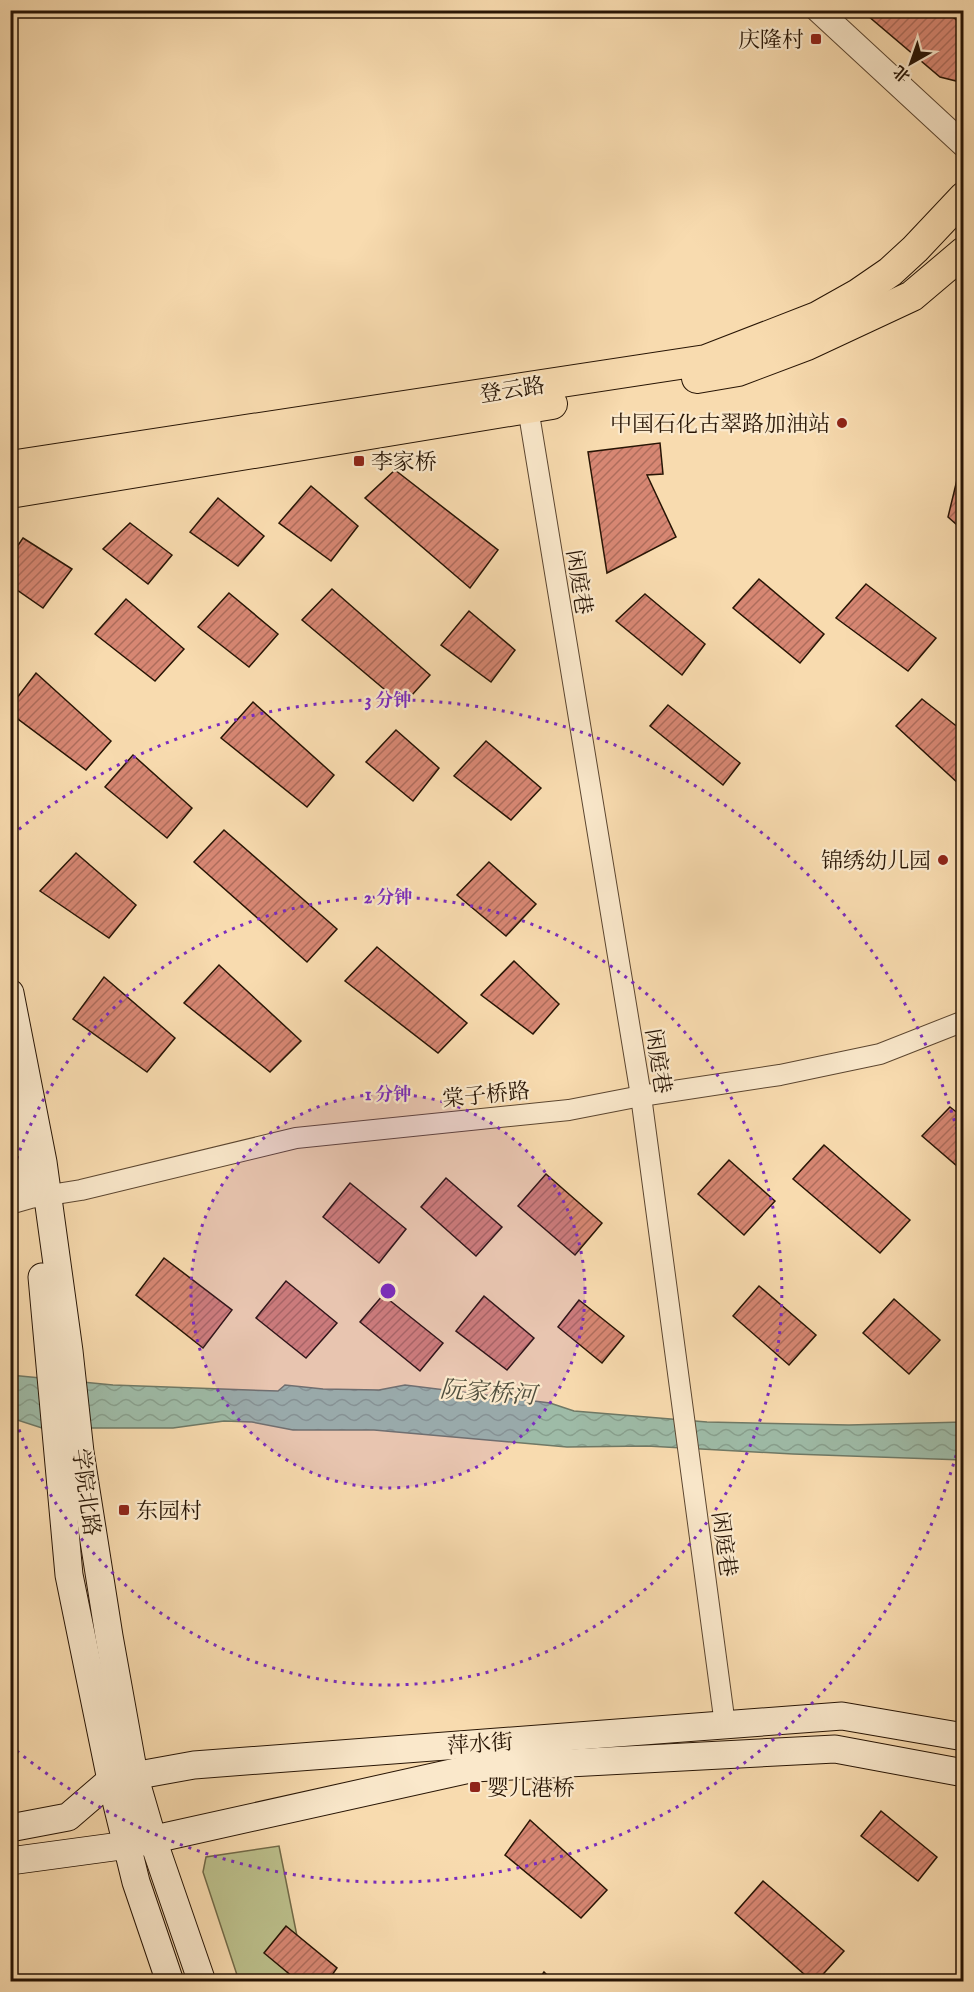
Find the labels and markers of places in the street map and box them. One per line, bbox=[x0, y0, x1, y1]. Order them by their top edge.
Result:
place label: 庆隆村 bbox=[738, 27, 804, 55]
marker: 庆隆村 bbox=[809, 32, 823, 46]
place label: 中国石化古翠路加油站 bbox=[610, 411, 830, 439]
marker: 中国石化古翠路加油站 bbox=[835, 416, 849, 430]
place label: 李家桥 bbox=[371, 449, 437, 477]
marker: 李家桥 bbox=[352, 454, 366, 468]
place label: 锦绣幼儿园 bbox=[821, 848, 931, 876]
marker: 锦绣幼儿园 bbox=[936, 853, 950, 867]
centre of rings bbox=[378, 1281, 398, 1301]
place label: 东园村 bbox=[136, 1498, 202, 1526]
marker: 东园村 bbox=[117, 1503, 131, 1517]
place label: 婴儿港桥 bbox=[487, 1775, 575, 1803]
marker: 婴儿港桥 bbox=[468, 1780, 482, 1794]

